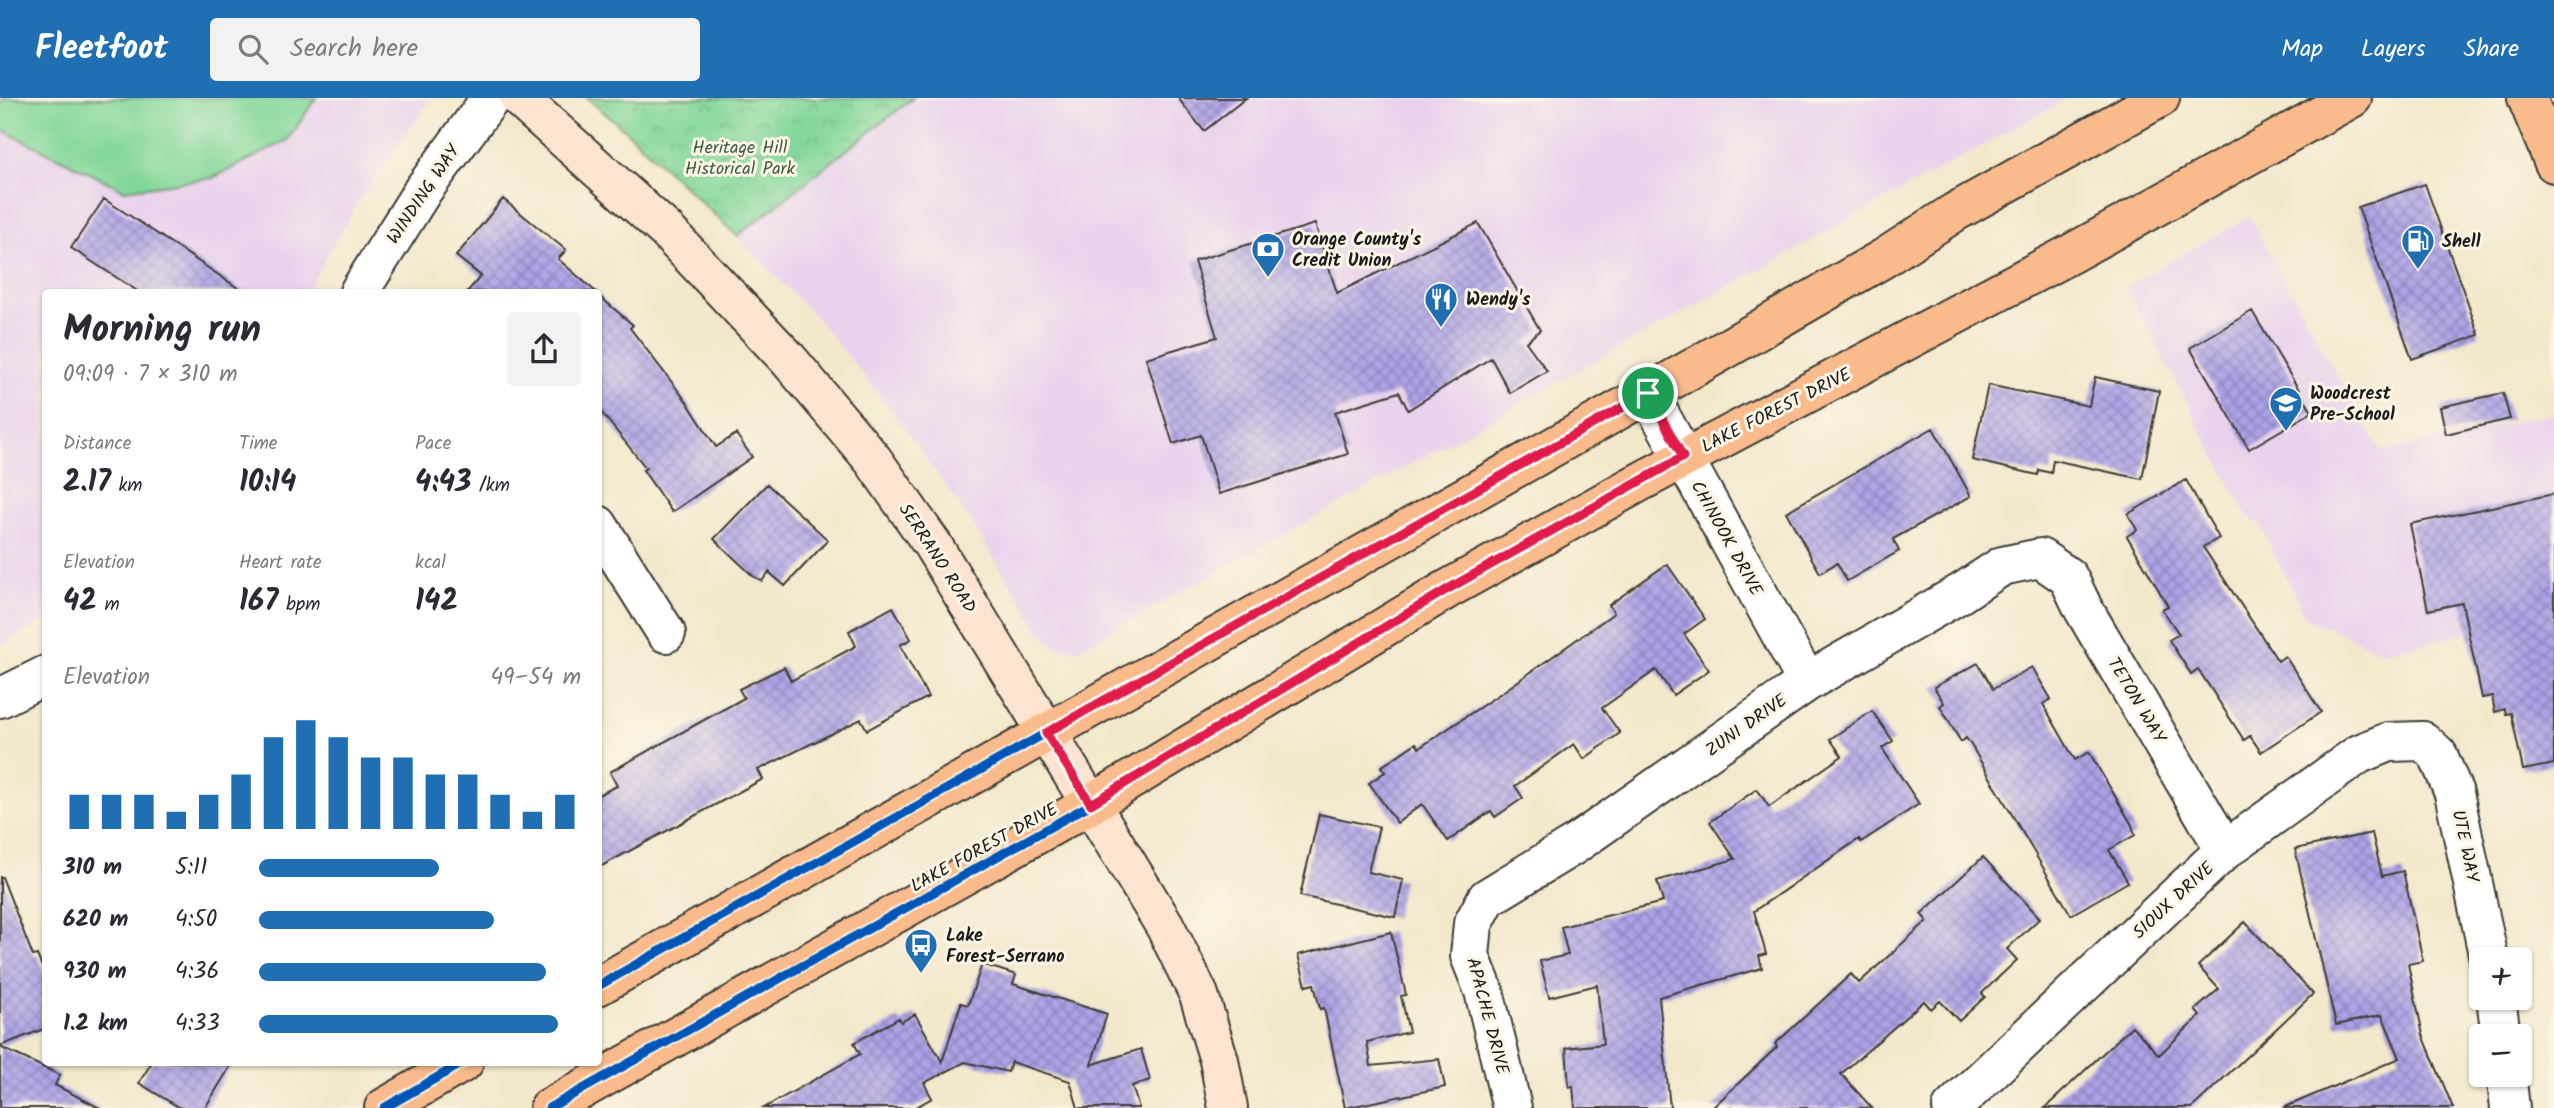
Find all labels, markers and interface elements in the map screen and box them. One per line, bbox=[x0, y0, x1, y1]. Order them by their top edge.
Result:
search box bbox=[210, 18, 700, 81]
text: Fleetfoot bbox=[35, 23, 168, 76]
text: Search here bbox=[290, 28, 418, 70]
icon: search bbox=[234, 30, 272, 68]
text: Map bbox=[2281, 30, 2323, 69]
text: Layers bbox=[2361, 30, 2425, 69]
text: Share bbox=[2463, 30, 2519, 69]
park label: Heritage Hill Historical Park bbox=[685, 134, 796, 184]
street label: WINDING WAY bbox=[380, 139, 469, 251]
fuel station icon: Shell bbox=[2399, 222, 2437, 271]
place label: Orange County's Credit Union bbox=[1292, 226, 1422, 276]
place label: Shell bbox=[2442, 228, 2481, 257]
bank icon: Orange County's Credit Union bbox=[1249, 230, 1287, 279]
restaurant icon: Wendy's bbox=[1422, 280, 1460, 329]
place label: Wendy's bbox=[1466, 286, 1531, 315]
text: Morning run bbox=[63, 301, 261, 361]
button: share bbox=[507, 312, 581, 386]
text: 09:09 · 7 × 310 m bbox=[63, 357, 238, 393]
street label: LAKE FOREST DRIVE bbox=[1697, 361, 1857, 462]
pin bbox=[1618, 363, 1678, 423]
icon: arrive bbox=[1629, 374, 1667, 412]
place label: Woodcrest Pre-School bbox=[2310, 380, 2395, 430]
school or university icon: Woodcrest Pre-School bbox=[2267, 384, 2305, 433]
text: Distance bbox=[63, 429, 131, 459]
text: Time bbox=[239, 429, 277, 459]
text: Pace bbox=[415, 429, 451, 459]
text: 2.17 bbox=[63, 459, 111, 507]
text: 10:14 bbox=[239, 459, 296, 507]
text: 4:43 bbox=[415, 459, 472, 507]
text: km bbox=[111, 471, 142, 501]
text: /km bbox=[472, 471, 510, 501]
street label: CHINOOK DRIVE bbox=[1682, 476, 1770, 602]
street label: SERRANO ROAD bbox=[890, 498, 984, 620]
text: Elevation bbox=[63, 548, 135, 578]
text: Heart rate bbox=[239, 548, 322, 578]
text: kcal bbox=[415, 548, 446, 578]
text: 42 bbox=[63, 578, 97, 626]
text: 167 bbox=[239, 578, 278, 626]
text: 142 bbox=[415, 578, 458, 626]
text: m bbox=[97, 590, 120, 620]
text: bpm bbox=[278, 590, 320, 620]
street label: TETON WAY bbox=[2099, 652, 2173, 750]
text: Elevation bbox=[63, 660, 150, 696]
text: 49–54 m bbox=[491, 660, 581, 696]
street label: ZUNI DRIVE bbox=[1700, 687, 1794, 765]
street label: LAKE FOREST DRIVE bbox=[906, 795, 1064, 901]
street label: UTE WAY bbox=[2443, 807, 2486, 886]
text: 310 m bbox=[63, 850, 122, 886]
text: 5:11 bbox=[175, 850, 207, 886]
street label: SIOUX DRIVE bbox=[2126, 855, 2222, 947]
text: 620 m bbox=[63, 902, 128, 938]
text: 4:50 bbox=[175, 902, 217, 938]
place label: Lake Forest-Serrano bbox=[946, 922, 1064, 972]
bus stop icon: Lake Forest-Serrano bbox=[902, 926, 940, 975]
map controls bbox=[2469, 947, 2532, 1087]
button: + bbox=[2469, 947, 2532, 1010]
text: 930 m bbox=[63, 954, 127, 990]
text: 4:36 bbox=[175, 954, 219, 990]
street label: APACHE DRIVE bbox=[1457, 955, 1516, 1079]
text: 1.2 km bbox=[63, 1006, 128, 1042]
text: 4:33 bbox=[175, 1006, 220, 1042]
button: − bbox=[2469, 1024, 2532, 1087]

